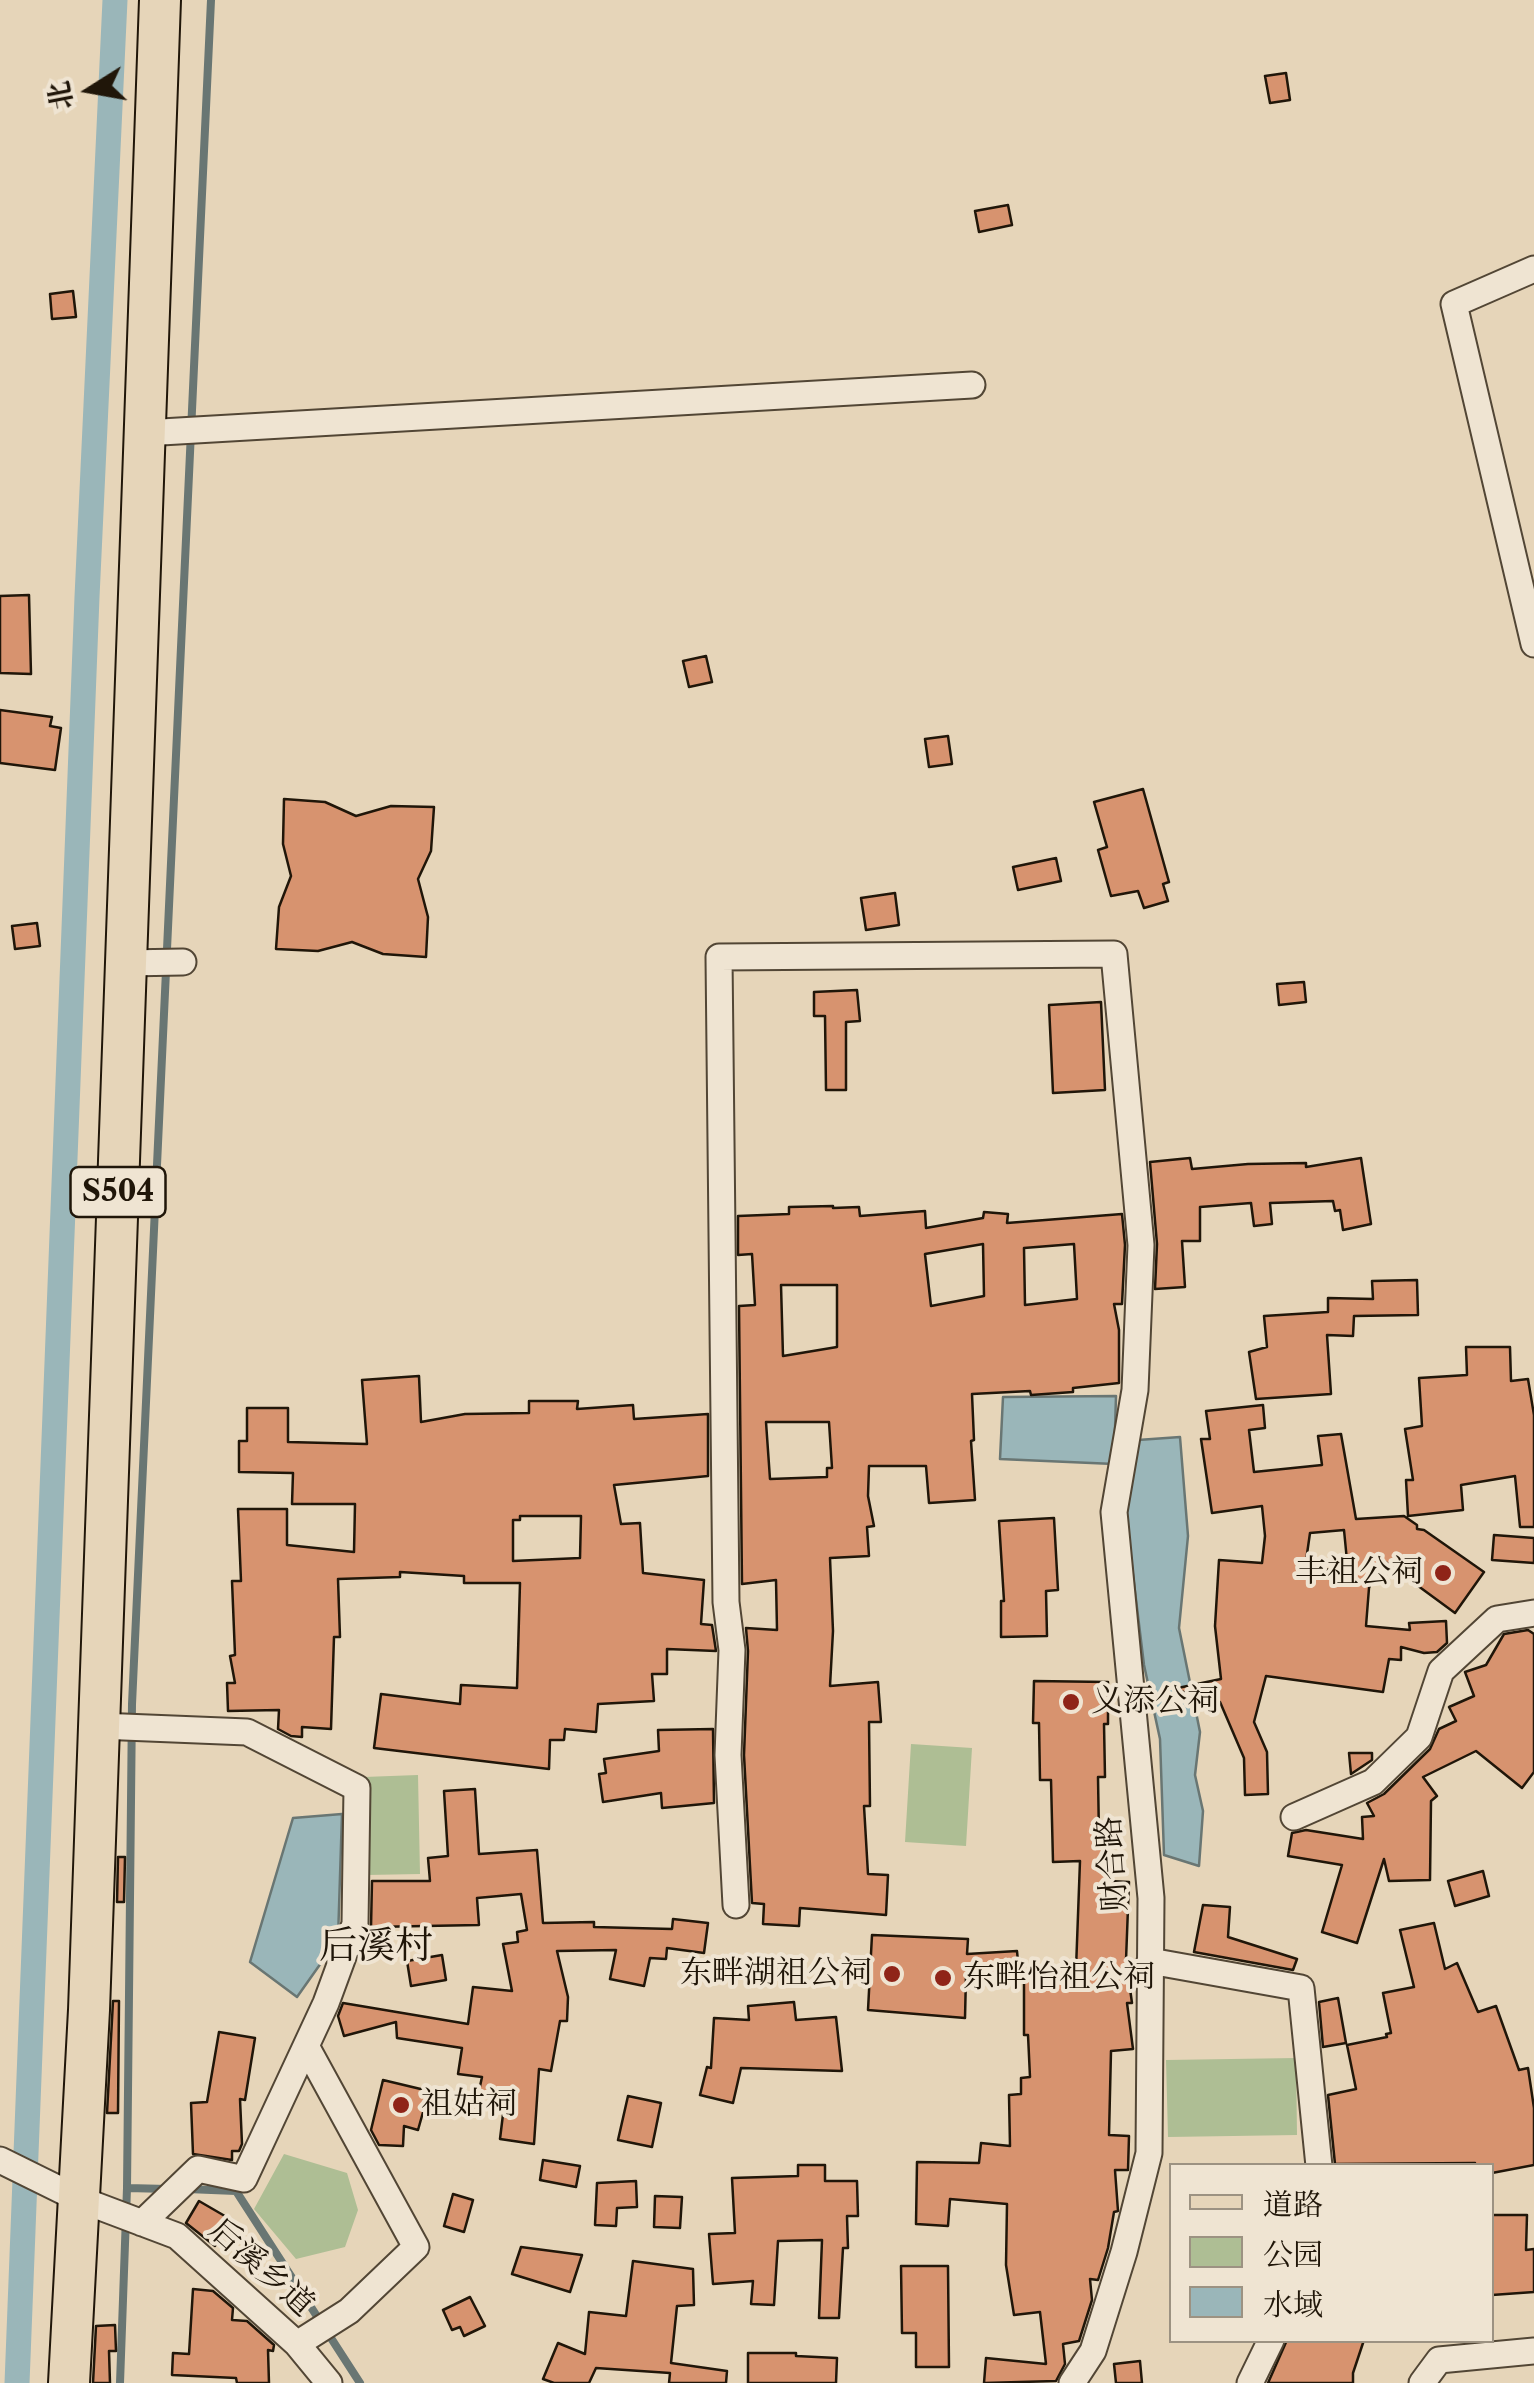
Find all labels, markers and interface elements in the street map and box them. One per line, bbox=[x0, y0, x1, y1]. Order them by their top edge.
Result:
north arrow bbox=[40, 40, 140, 140]
text: 北 bbox=[41, 79, 80, 113]
road number: S504 bbox=[70, 1167, 166, 1217]
place label: 丰祖公祠 bbox=[1295, 1554, 1423, 1592]
marker: 丰祖公祠 bbox=[1432, 1562, 1454, 1584]
place label: 义添公祠 bbox=[1091, 1683, 1219, 1721]
marker: 义添公祠 bbox=[1060, 1691, 1082, 1713]
street label: 财合路 bbox=[1090, 1815, 1136, 1913]
district label: 后溪村 bbox=[319, 1924, 433, 1970]
place label: 东畔湖祖公祠 bbox=[680, 1955, 872, 1993]
place label: 东畔怡祖公祠 bbox=[963, 1959, 1155, 1997]
marker: 东畔湖祖公祠 bbox=[881, 1963, 903, 1985]
marker: 东畔怡祖公祠 bbox=[932, 1967, 954, 1989]
place label: 祖姑祠 bbox=[421, 2086, 517, 2124]
marker: 祖姑祠 bbox=[390, 2094, 412, 2116]
legend bbox=[1169, 2163, 1494, 2343]
text: 道路 bbox=[1263, 2186, 1323, 2223]
street label: 后溪乡道 bbox=[201, 2211, 321, 2325]
text: 公园 bbox=[1263, 2236, 1323, 2273]
text: 水域 bbox=[1263, 2286, 1323, 2323]

